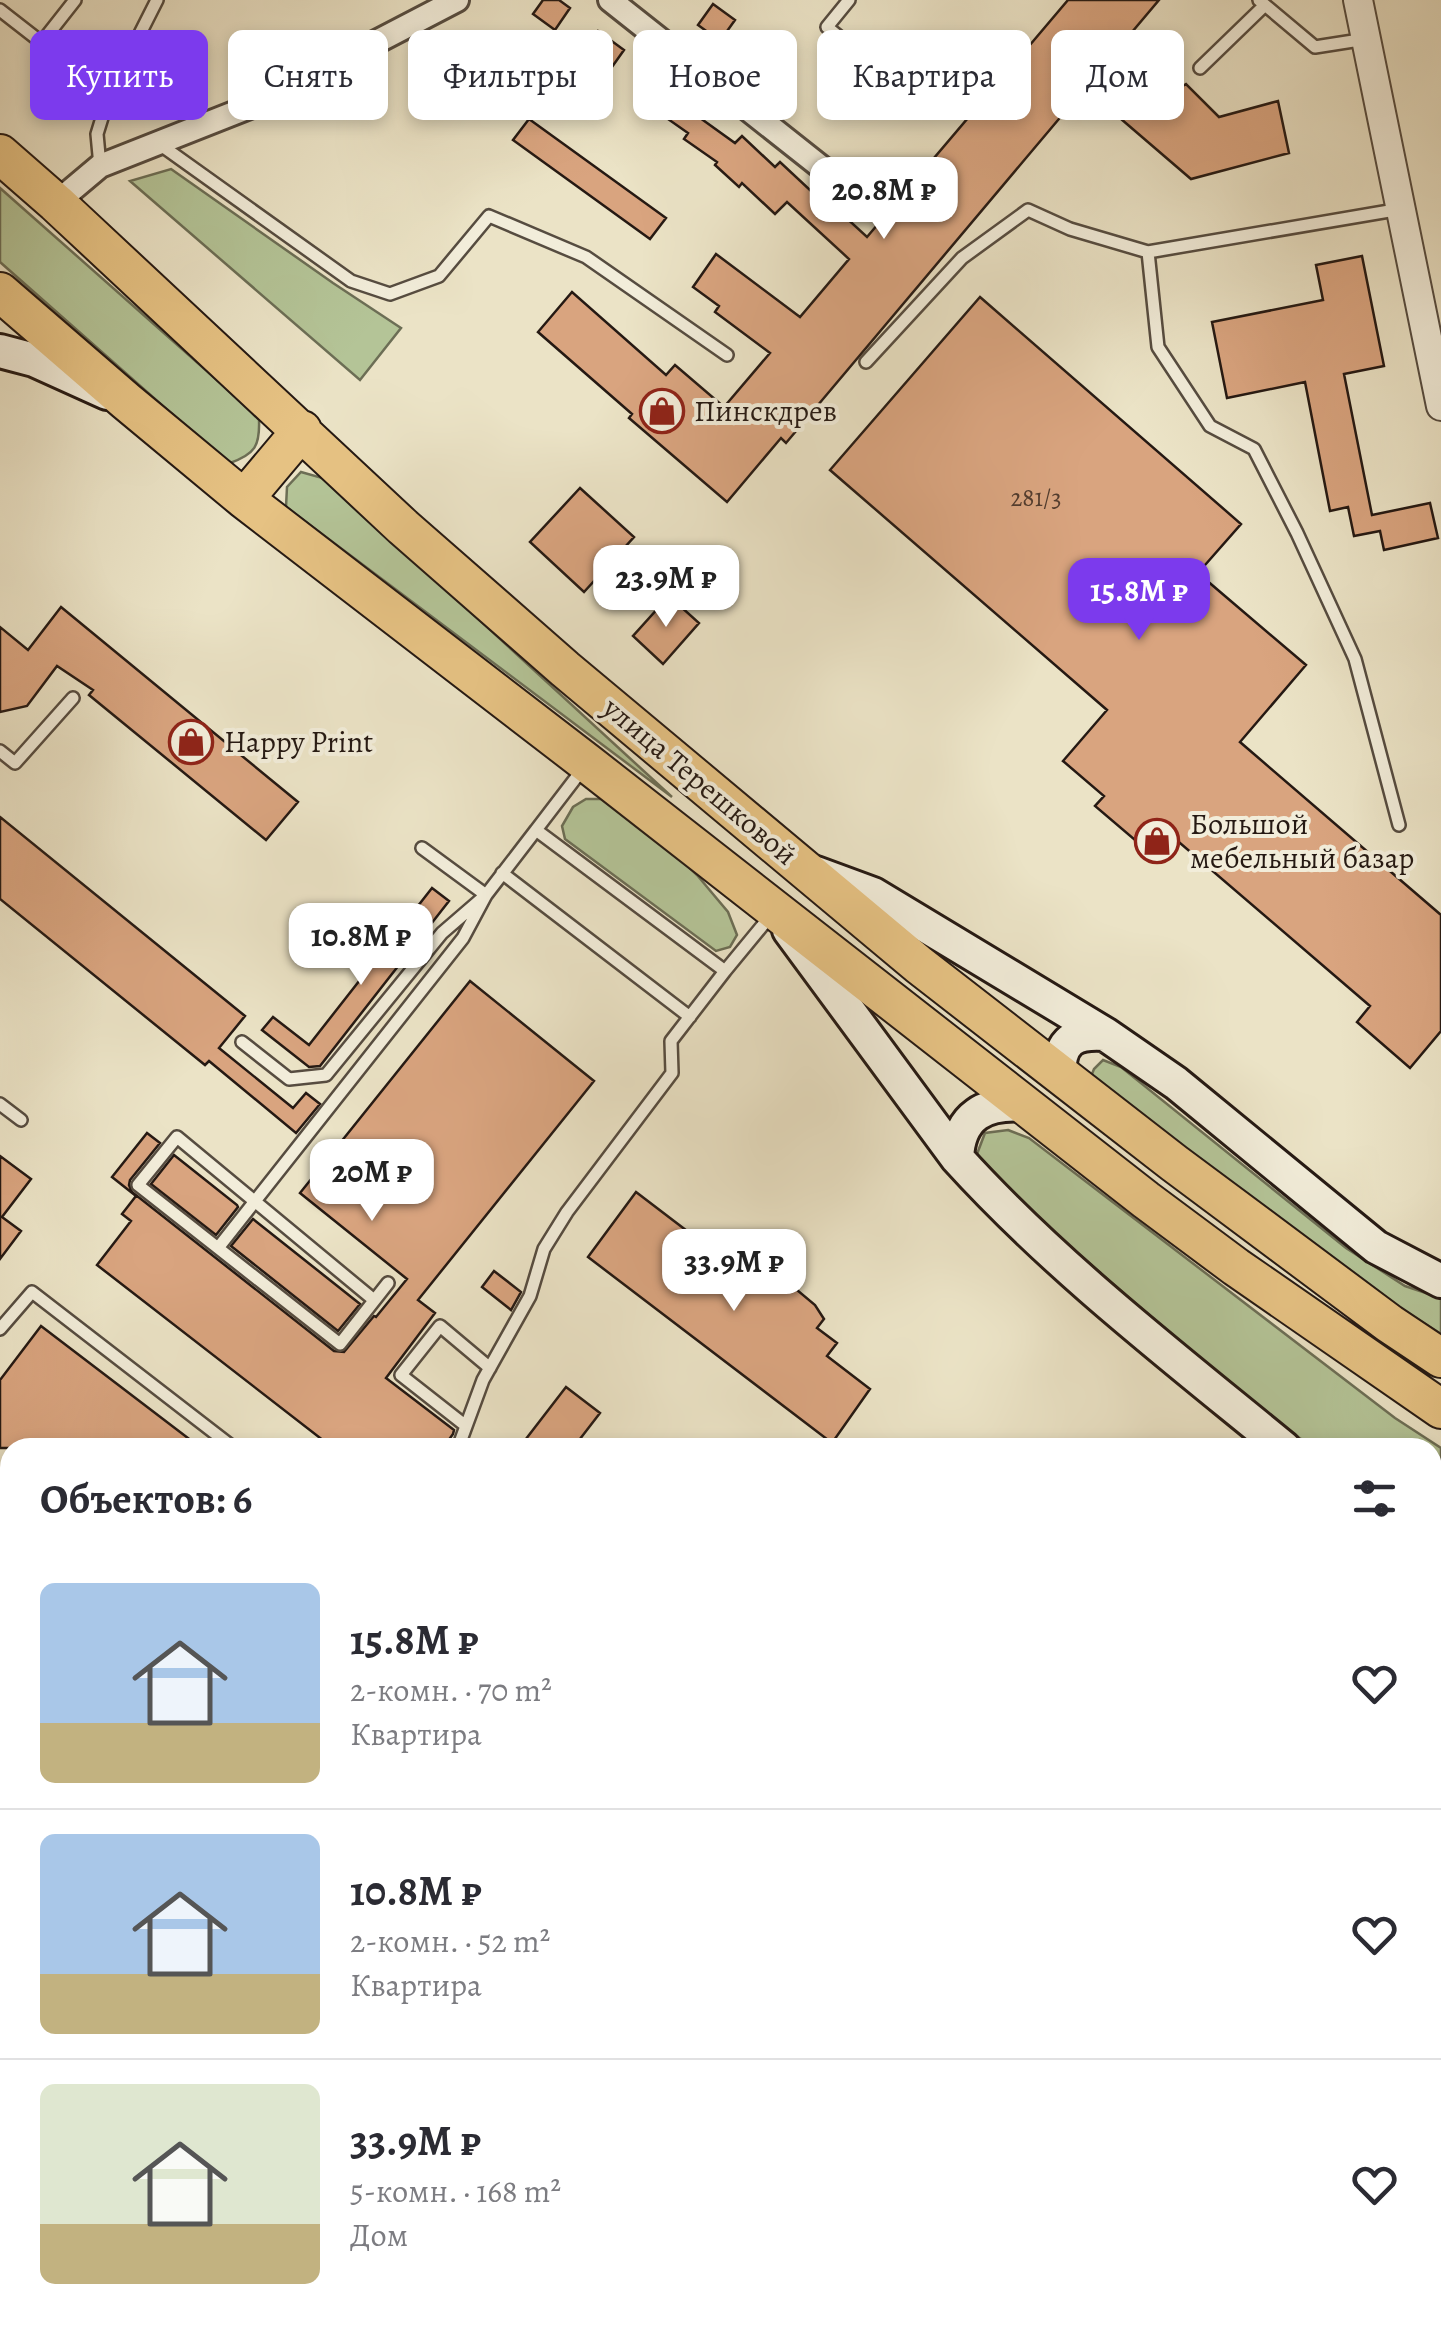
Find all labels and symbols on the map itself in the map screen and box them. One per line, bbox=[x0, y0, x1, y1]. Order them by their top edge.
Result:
pin: 20.8M ₽ bbox=[792, 157, 976, 242]
shop icon: Пинскдрев bbox=[639, 388, 685, 434]
place label: Пинскдрев bbox=[694, 391, 837, 431]
house number: 281/3 bbox=[1010, 481, 1062, 515]
pin: 23.9M ₽ bbox=[574, 545, 758, 630]
pin: 15.8M ₽ bbox=[1047, 558, 1231, 643]
street label: улица Терешковой bbox=[594, 687, 806, 874]
shop icon: Happy Print bbox=[168, 719, 214, 765]
place label: Happy Print bbox=[224, 722, 373, 762]
place label: Большой мебельный базар bbox=[1190, 804, 1414, 878]
shop icon: Большой мебельный базар bbox=[1134, 818, 1180, 864]
pin: 10.8M ₽ bbox=[269, 903, 453, 988]
pin: 20M ₽ bbox=[302, 1139, 442, 1224]
pin: 33.9M ₽ bbox=[642, 1229, 826, 1314]

